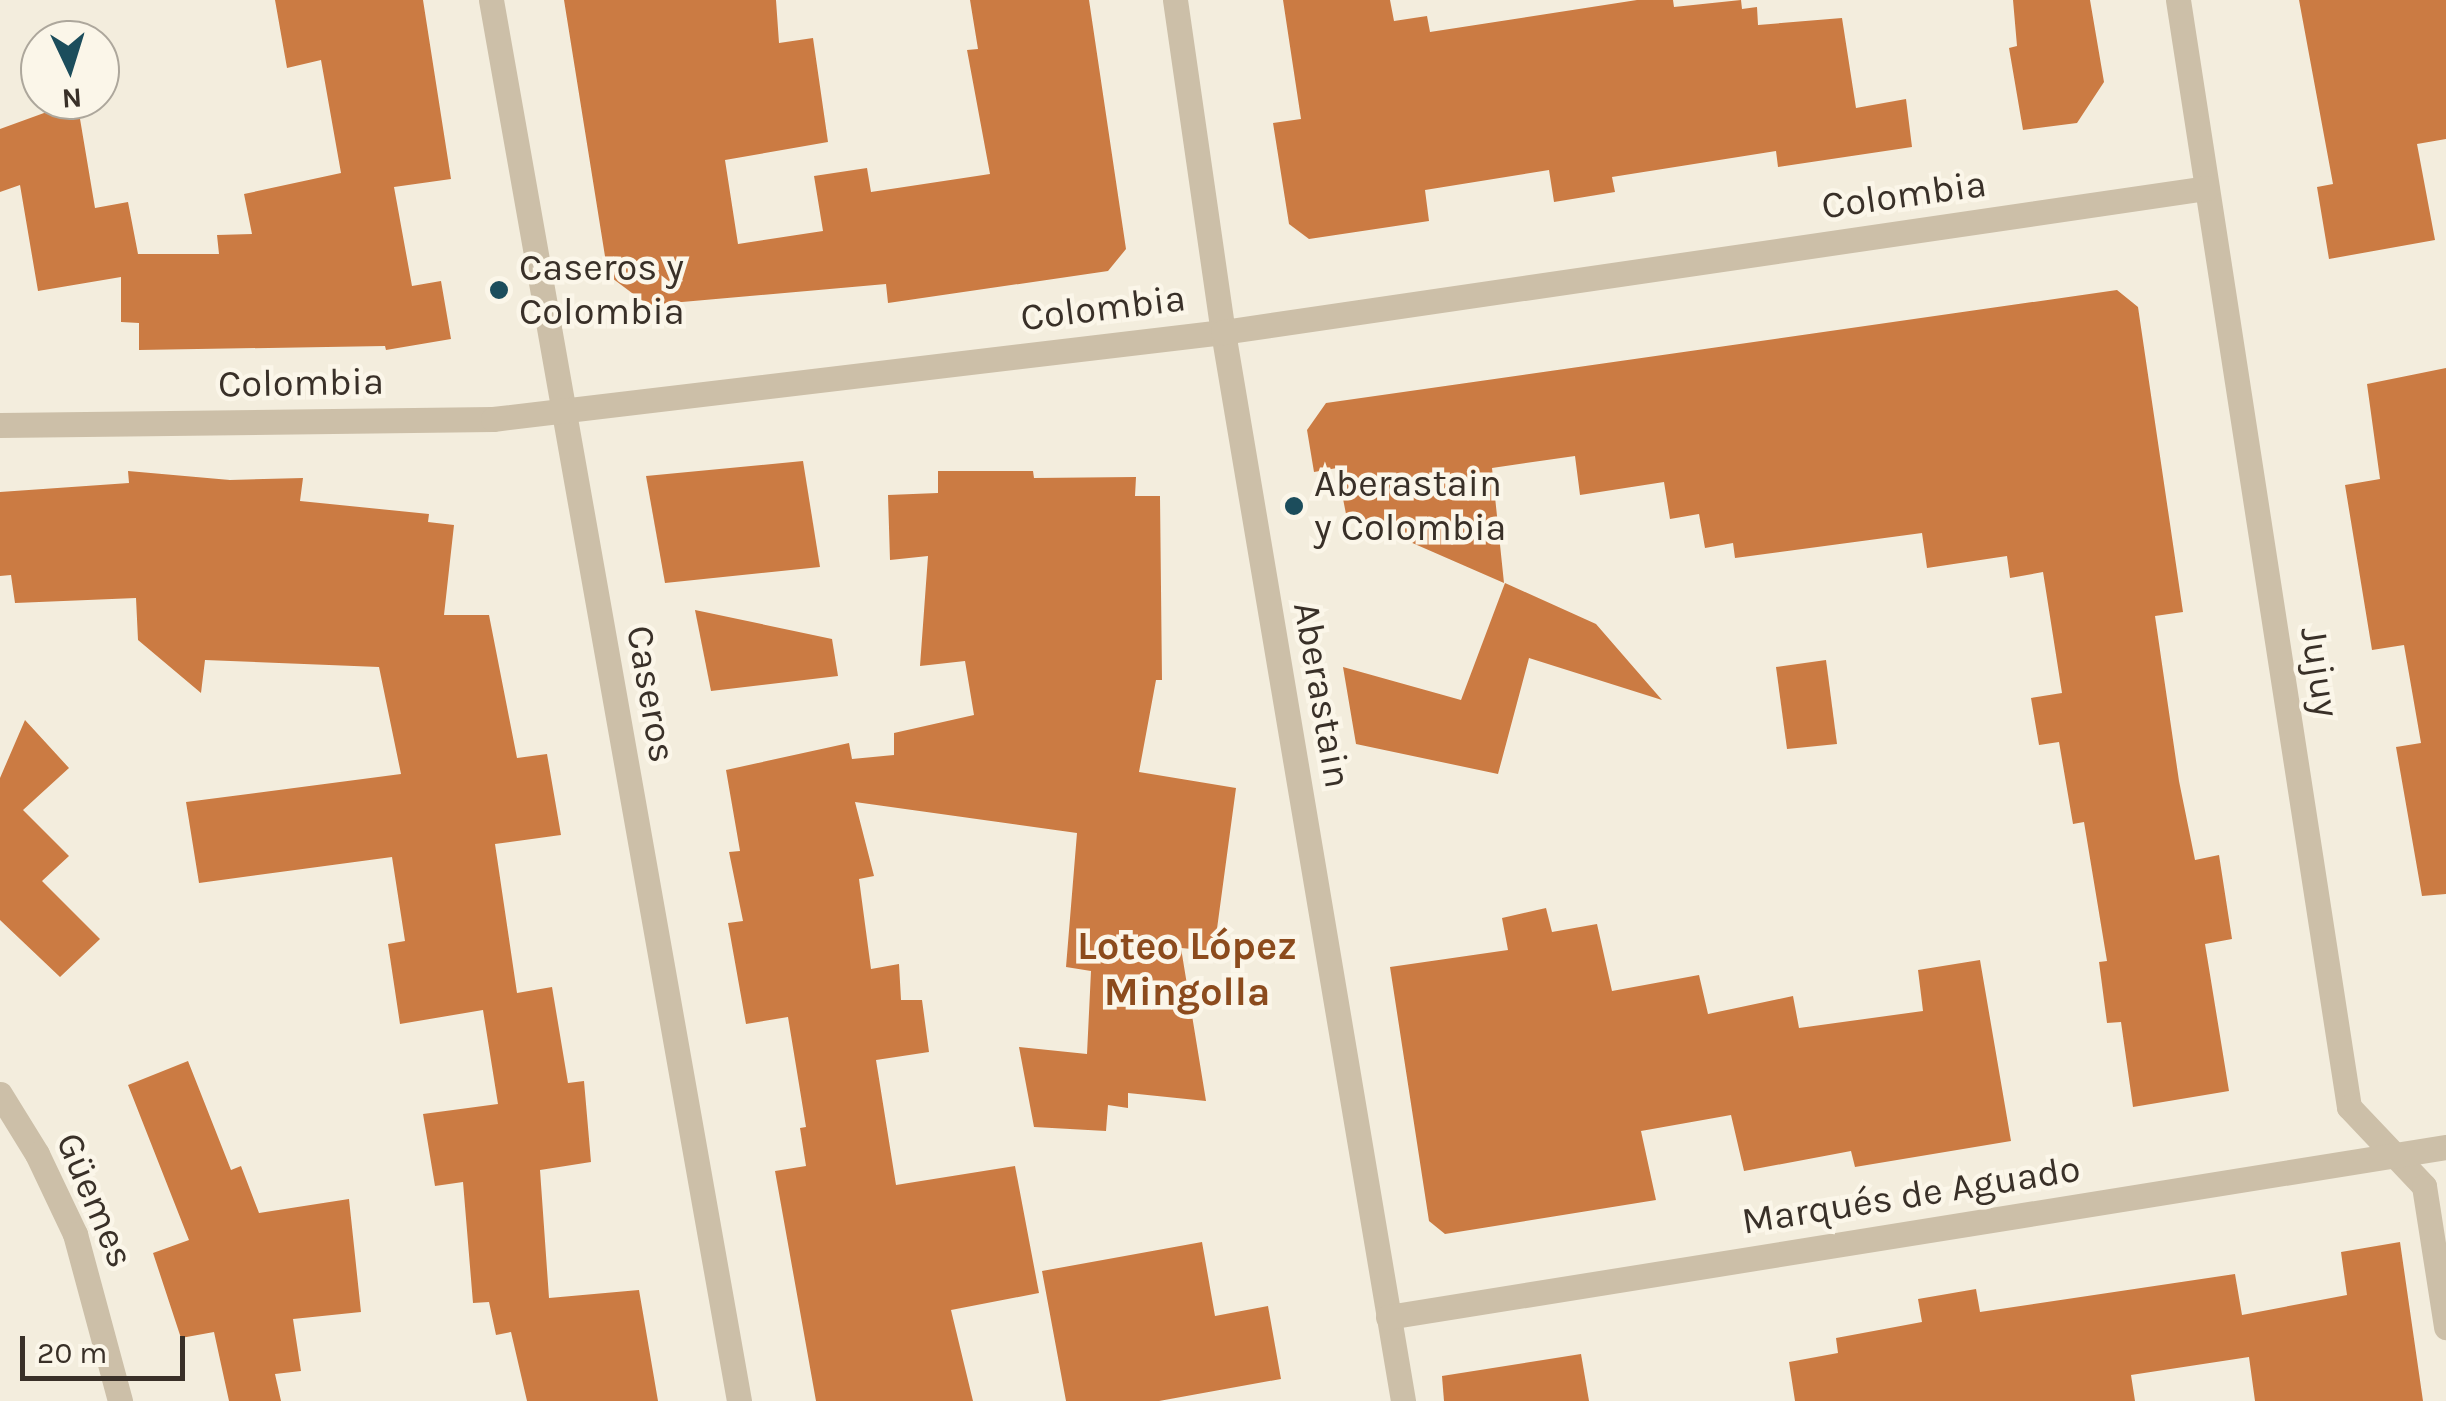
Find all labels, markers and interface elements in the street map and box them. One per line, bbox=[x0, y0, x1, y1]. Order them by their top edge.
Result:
north arrow bbox=[20, 20, 120, 120]
text: N bbox=[61, 81, 83, 116]
street label: Colombia bbox=[1819, 161, 1989, 229]
place label: Caseros y Colombia bbox=[519, 245, 685, 334]
street label: Colombia bbox=[1018, 275, 1188, 341]
marker: Caseros y Colombia bbox=[488, 279, 510, 301]
street label: Colombia bbox=[218, 359, 384, 407]
place label: Aberastain y Colombia bbox=[1314, 461, 1506, 550]
marker: Aberastain y Colombia bbox=[1283, 495, 1305, 517]
street label: Aberastain bbox=[1283, 598, 1361, 792]
street label: Caseros bbox=[617, 622, 685, 766]
street label: Jujuy bbox=[2290, 624, 2350, 720]
district label: Loteo López Mingolla bbox=[1077, 922, 1297, 1016]
street label: Güemes bbox=[46, 1126, 144, 1274]
street label: Marqués de Aguado bbox=[1738, 1146, 2084, 1244]
scale bar bbox=[25, 1316, 190, 1378]
text: 20 m bbox=[37, 1335, 107, 1371]

